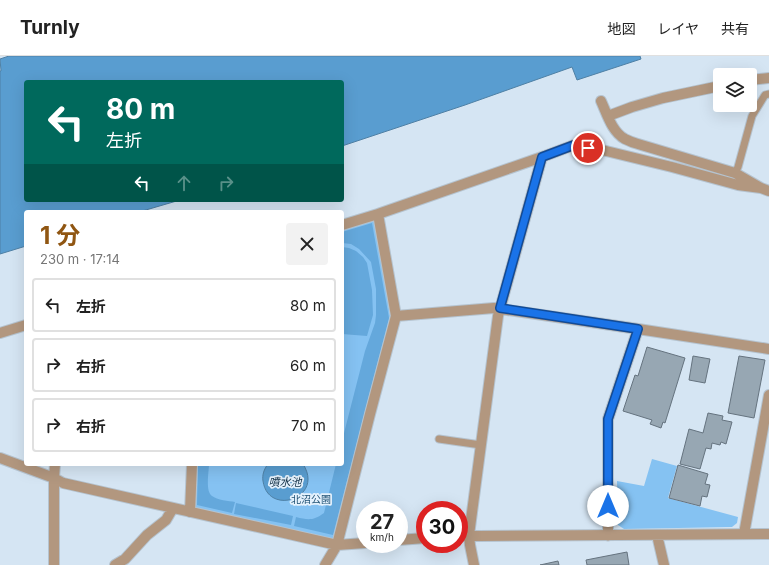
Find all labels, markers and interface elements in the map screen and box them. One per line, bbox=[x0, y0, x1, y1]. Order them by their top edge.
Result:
text: Turnly bbox=[20, 16, 80, 39]
text: 地図 bbox=[607, 20, 635, 37]
text: レイヤ bbox=[657, 20, 699, 37]
text: 共有 bbox=[721, 20, 749, 37]
map controls bbox=[713, 68, 757, 112]
button: layers bbox=[713, 68, 757, 112]
text: 80 m bbox=[106, 92, 175, 126]
icon: left bbox=[40, 96, 92, 148]
text: 左折 bbox=[106, 130, 142, 151]
pin bbox=[571, 131, 605, 165]
icon: arrive bbox=[577, 137, 599, 159]
icon: left bbox=[131, 172, 153, 194]
icon: ahead bbox=[173, 172, 195, 194]
icon: right bbox=[215, 172, 237, 194]
text: 1 分 bbox=[40, 221, 80, 250]
button: close bbox=[286, 223, 328, 265]
text: 230 m · 17:14 bbox=[40, 251, 120, 267]
icon: left bbox=[42, 294, 64, 316]
text: 80 m bbox=[290, 296, 326, 315]
text: 左折 bbox=[76, 297, 106, 316]
icon: right bbox=[42, 354, 64, 376]
text: 60 m bbox=[290, 356, 326, 375]
text: 右折 bbox=[76, 357, 106, 376]
icon: right bbox=[42, 414, 64, 436]
text: 70 m bbox=[291, 416, 326, 435]
text: 右折 bbox=[76, 417, 106, 436]
water label: 噴水池 bbox=[269, 475, 302, 489]
position arrow bbox=[587, 485, 629, 527]
park label: 北沼公園 bbox=[291, 493, 331, 505]
speed limit sign: 30 bbox=[416, 501, 468, 553]
text: 27 bbox=[370, 510, 394, 534]
text: km/h bbox=[370, 531, 394, 543]

